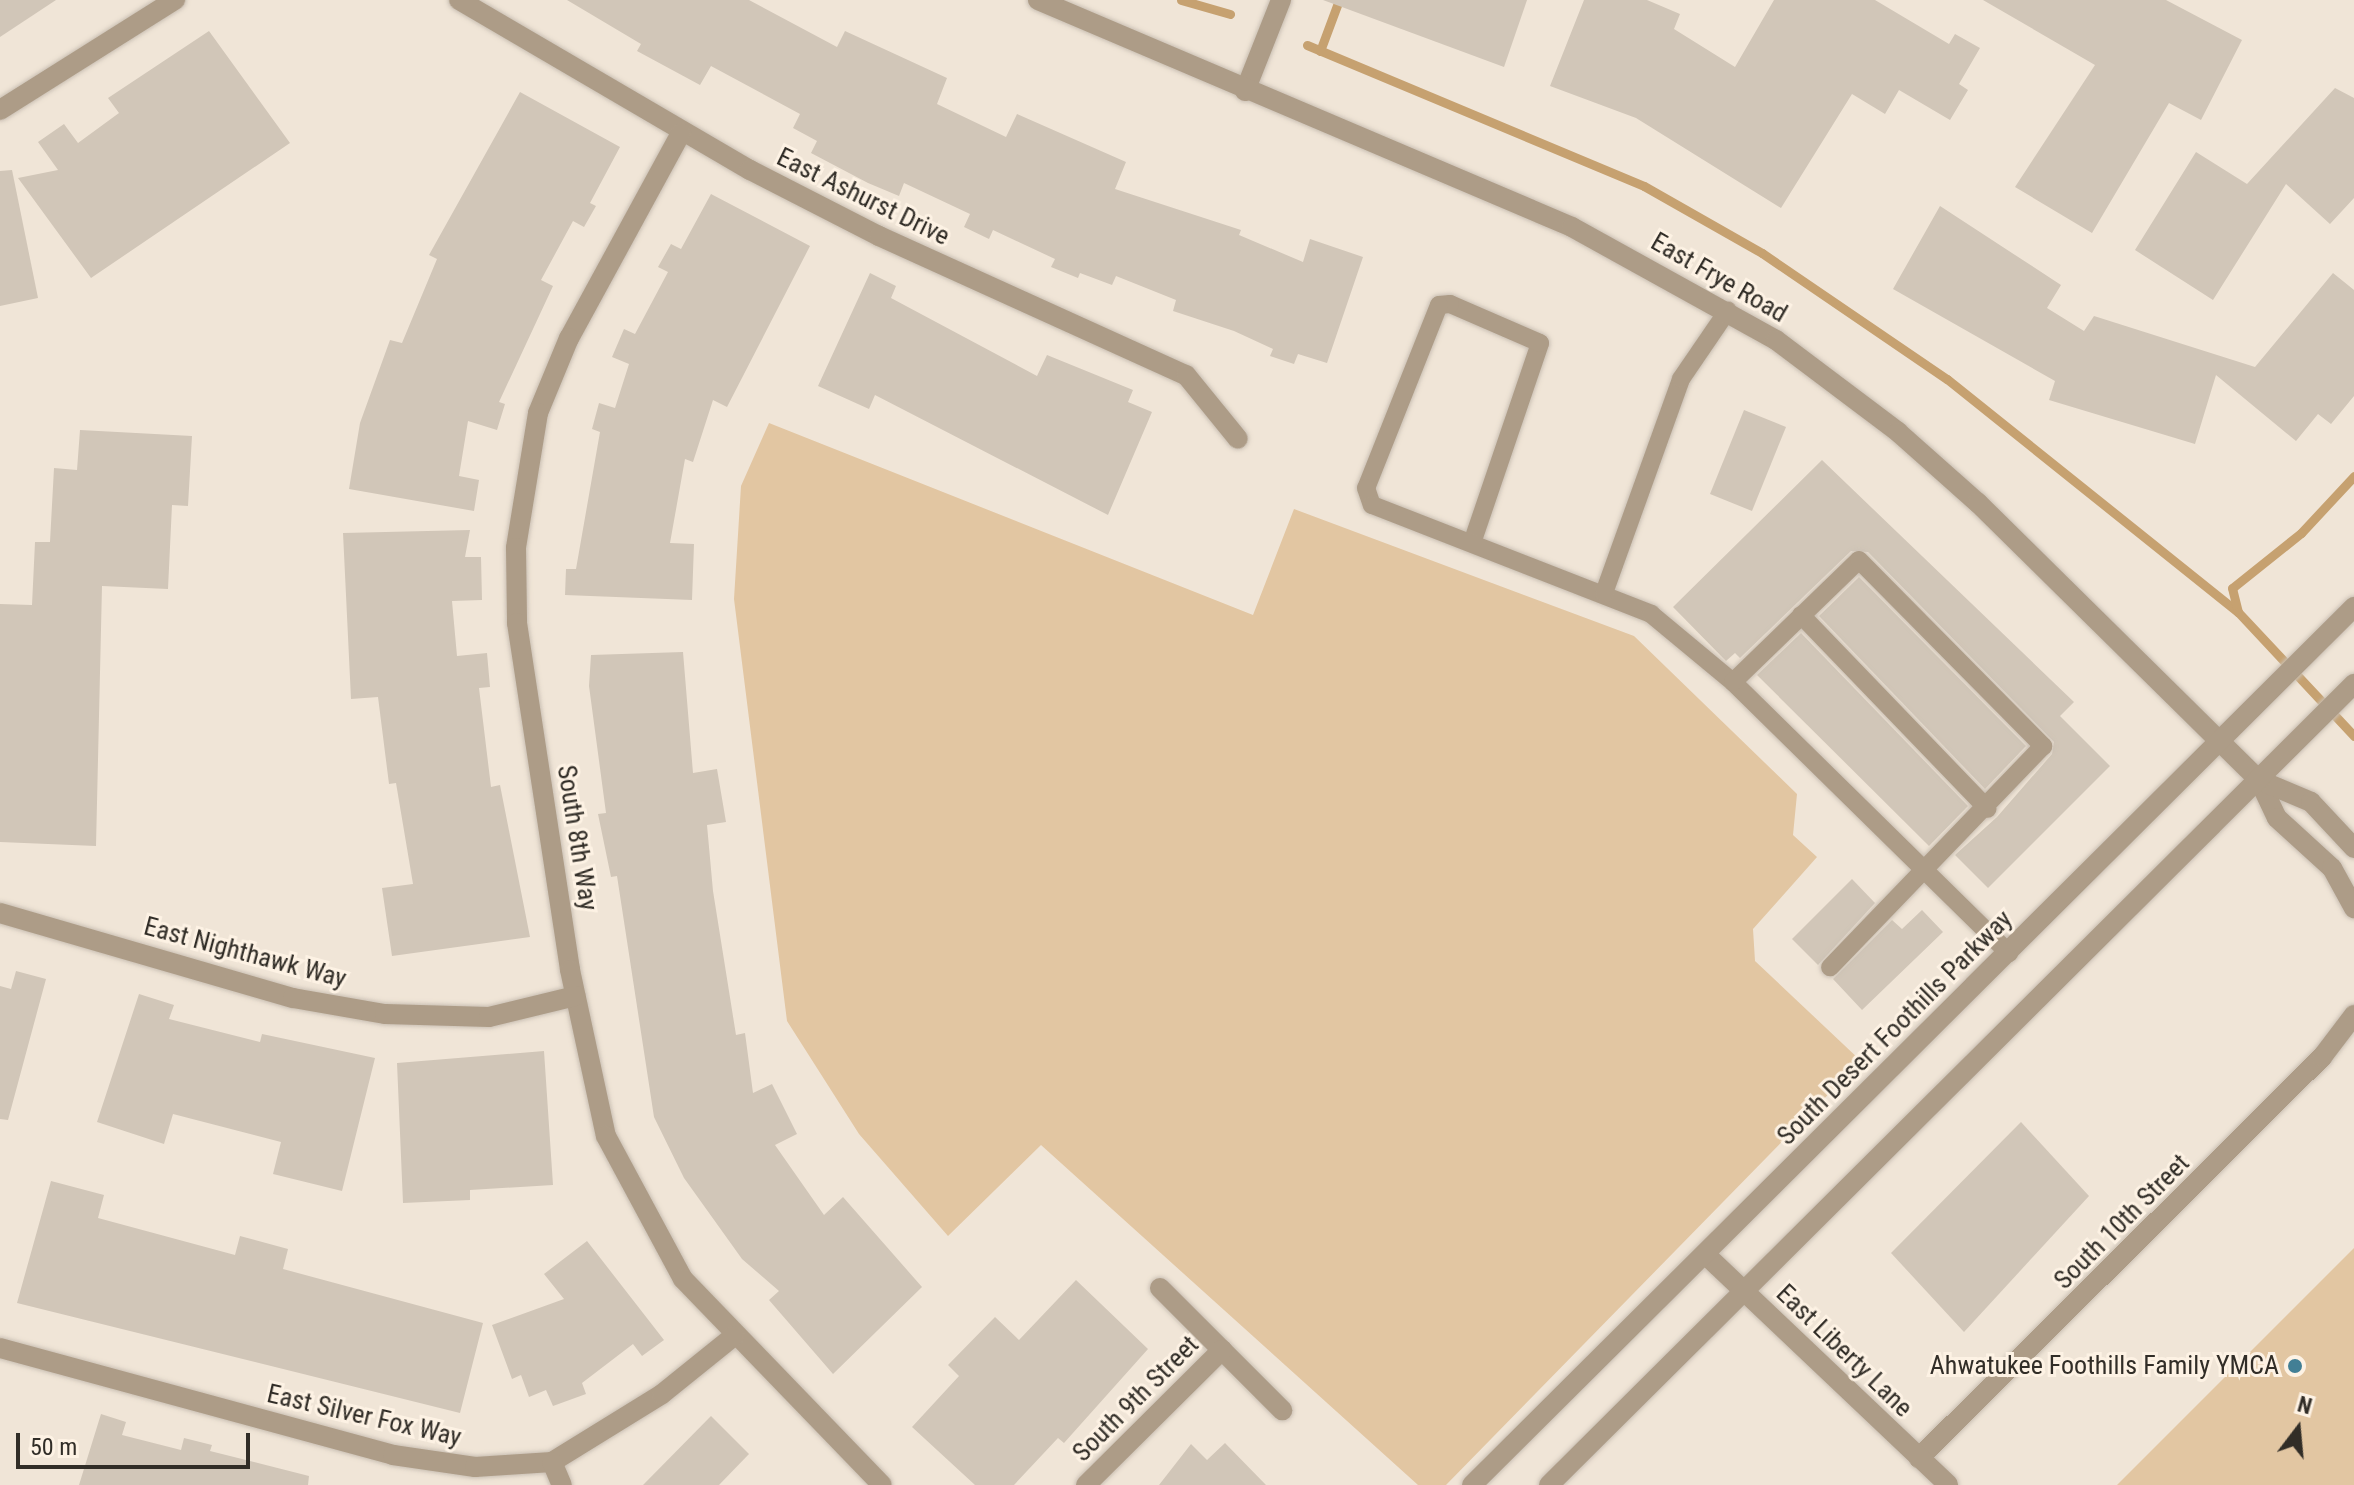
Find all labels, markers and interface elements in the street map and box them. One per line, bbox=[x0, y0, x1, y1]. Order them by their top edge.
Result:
street label: East Ashurst Drive bbox=[772, 142, 954, 252]
street label: East Frye Road bbox=[1645, 226, 1793, 330]
street label: South 8th Way bbox=[550, 763, 604, 913]
street label: South Desert Foothills Parkway bbox=[1771, 904, 2019, 1152]
street label: East Nighthawk Way bbox=[140, 911, 350, 995]
street label: South 10th Street bbox=[2048, 1148, 2196, 1296]
street label: East Liberty Lane bbox=[1770, 1278, 1918, 1424]
street label: South 9th Street bbox=[1067, 1330, 1205, 1468]
place label: Ahwatukee Foothills Family YMCA bbox=[1930, 1350, 2279, 1382]
marker: Ahwatukee Foothills Family YMCA bbox=[2286, 1357, 2304, 1375]
street label: East Silver Fox Way bbox=[264, 1379, 464, 1453]
north arrow bbox=[2258, 1389, 2338, 1469]
text: N bbox=[2295, 1392, 2315, 1419]
scale bar bbox=[20, 1417, 254, 1467]
text: 50 m bbox=[30, 1433, 77, 1461]

